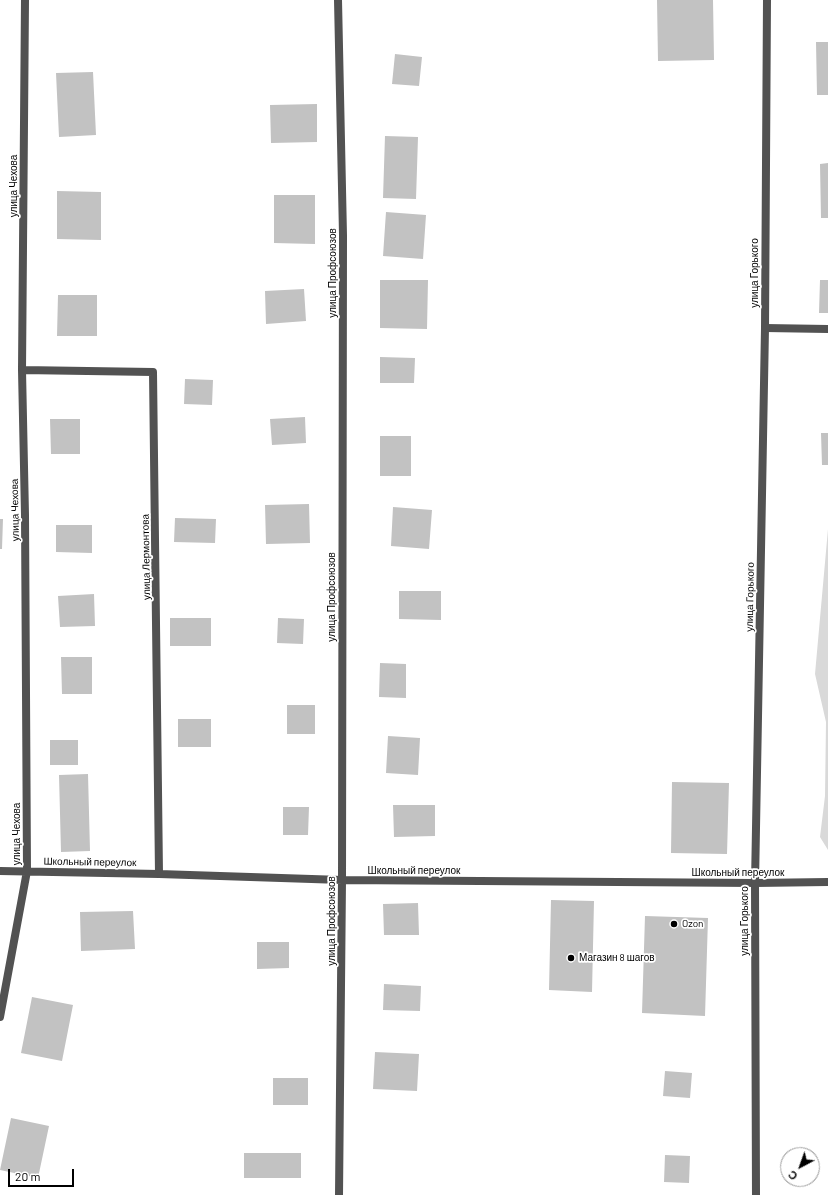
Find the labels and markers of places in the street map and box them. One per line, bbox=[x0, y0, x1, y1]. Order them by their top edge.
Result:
place label: Ozon bbox=[682, 918, 704, 930]
marker: Ozon bbox=[669, 919, 679, 929]
place label: Магазин 8 шагов bbox=[579, 952, 655, 964]
marker: Магазин 8 шагов bbox=[566, 953, 576, 963]

